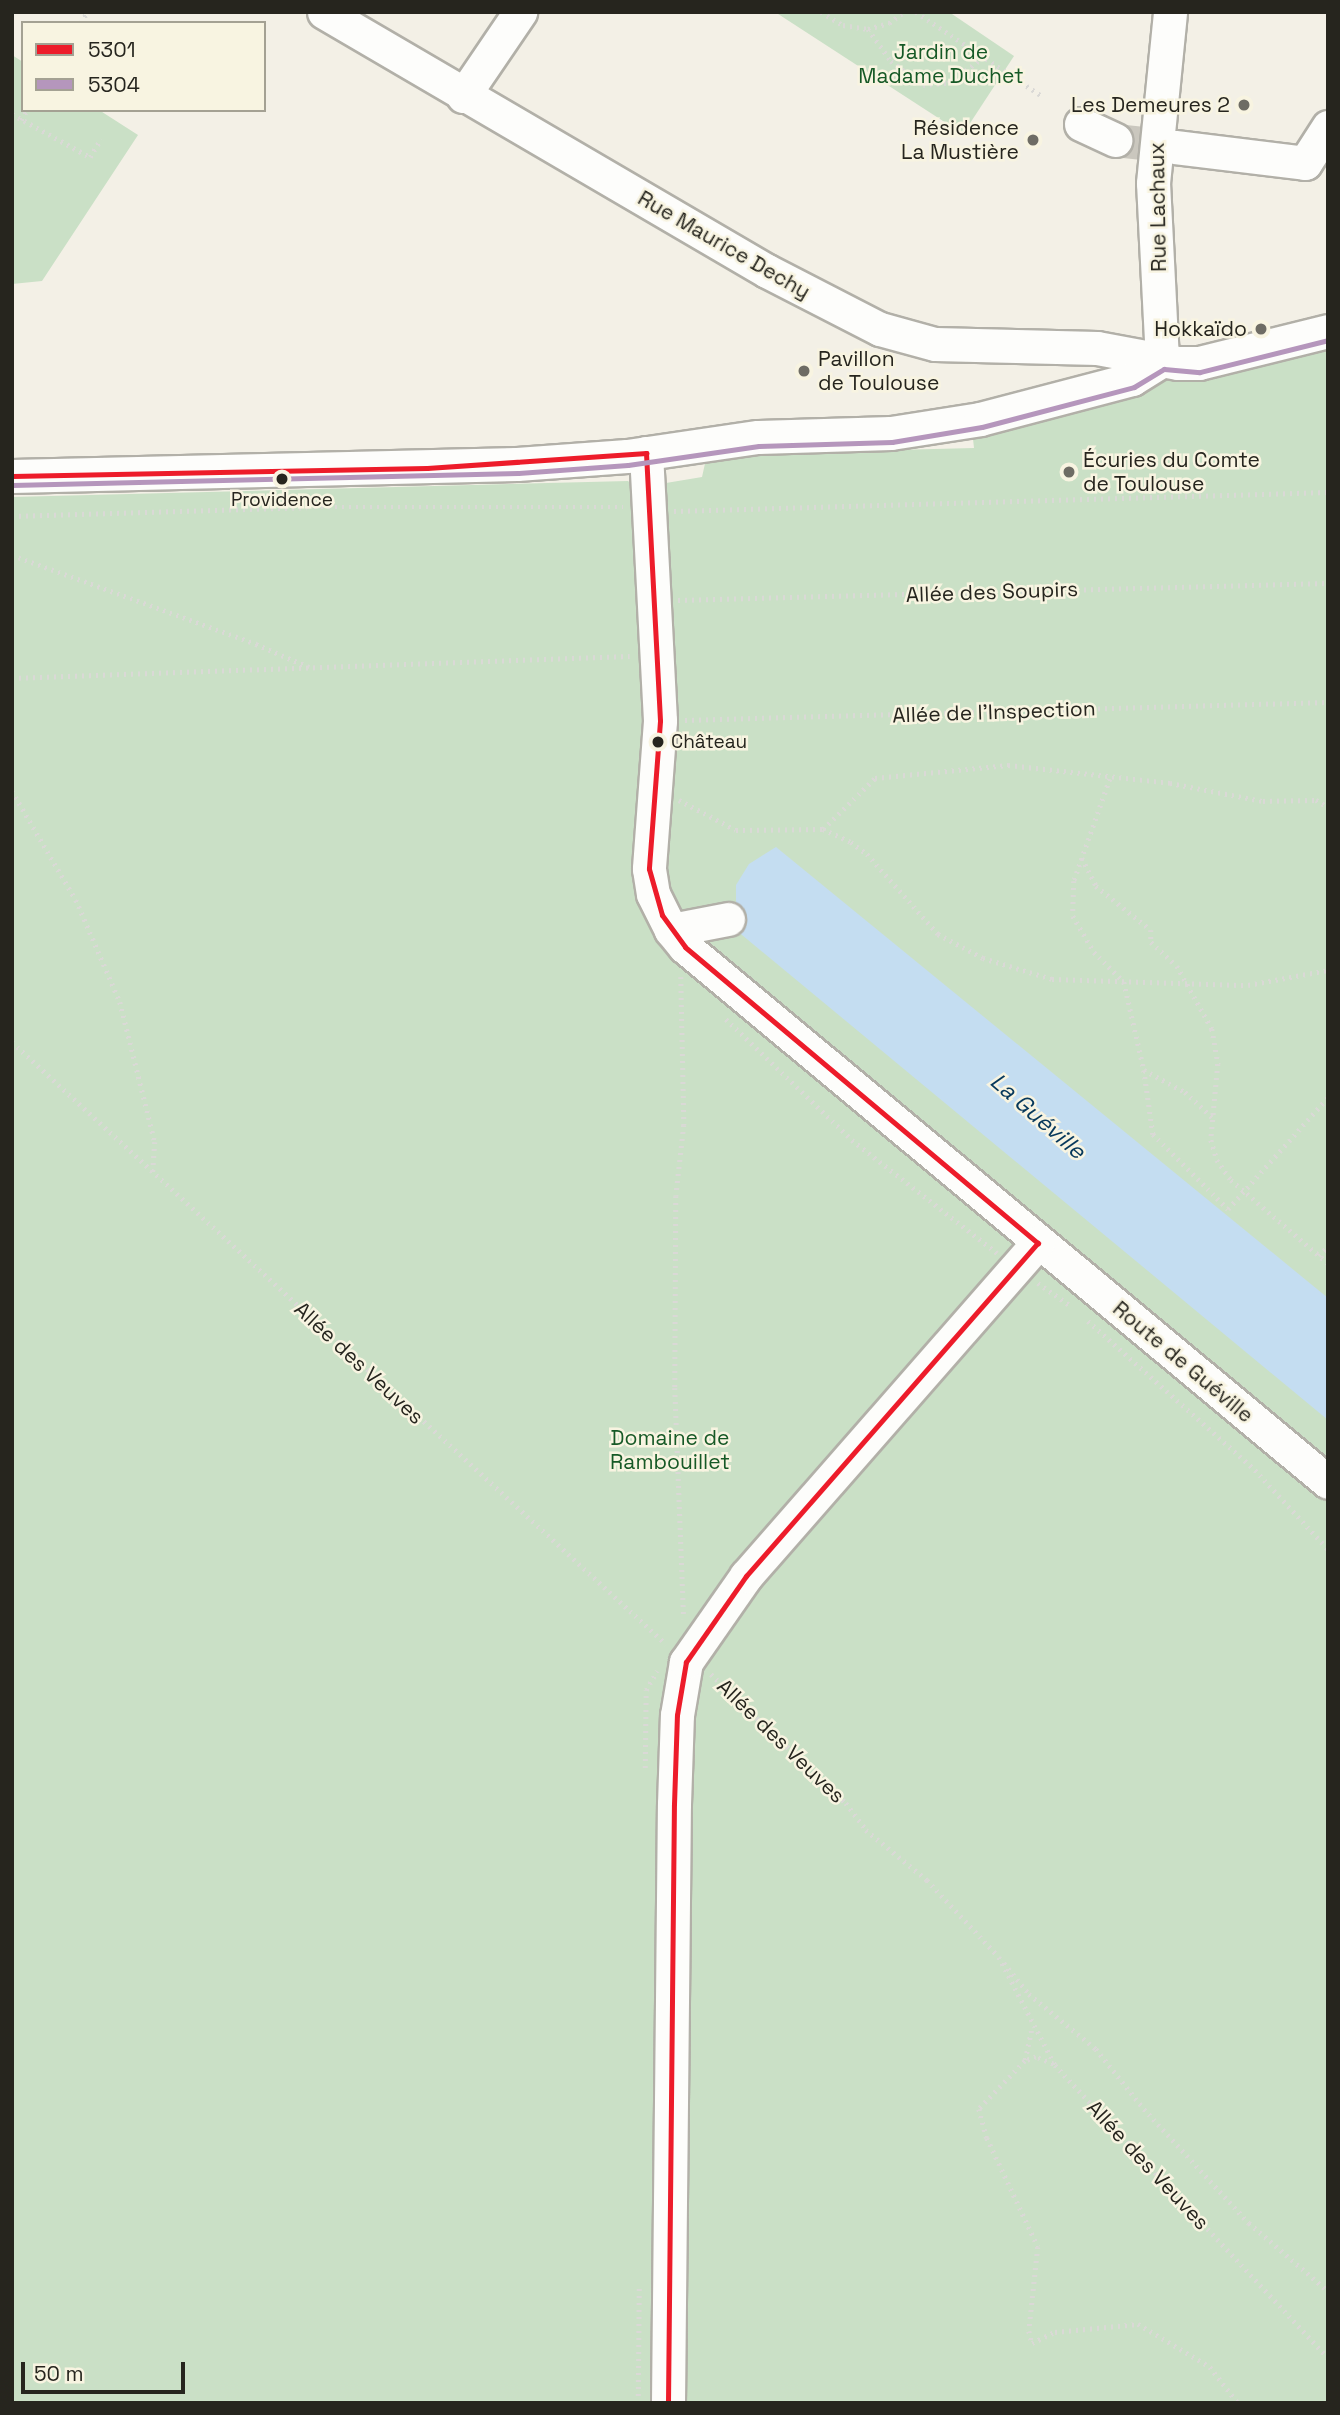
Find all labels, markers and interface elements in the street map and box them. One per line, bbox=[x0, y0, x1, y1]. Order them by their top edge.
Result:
legend bbox=[21, 21, 266, 112]
text: 5301 bbox=[88, 36, 136, 63]
park label: Jardin de Madame Duchet bbox=[858, 39, 1024, 89]
text: 5304 bbox=[88, 71, 140, 98]
place label: Les Demeures 2 bbox=[1071, 92, 1230, 118]
marker: Les Demeures 2 bbox=[1236, 97, 1252, 113]
place label: Résidence La Mustière bbox=[901, 115, 1019, 165]
marker: Résidence La Mustière bbox=[1025, 132, 1041, 148]
street label: Rue Lachaux bbox=[1144, 142, 1172, 272]
street label: Rue Maurice Dechy bbox=[633, 185, 815, 305]
place label: Hokkaïdo bbox=[1154, 316, 1247, 342]
marker: Hokkaïdo bbox=[1253, 321, 1269, 337]
place label: Pavillon de Toulouse bbox=[818, 346, 940, 396]
marker: Pavillon de Toulouse bbox=[796, 363, 812, 379]
place label: Écuries du Comte de Toulouse bbox=[1083, 447, 1260, 497]
marker: Écuries du Comte de Toulouse bbox=[1061, 464, 1077, 480]
marker: Providence bbox=[275, 472, 289, 486]
place label: Providence bbox=[231, 489, 333, 511]
street label: Allée des Soupirs bbox=[905, 576, 1079, 608]
street label: Allée de l'Inspection bbox=[892, 696, 1096, 728]
place label: Château bbox=[671, 731, 747, 753]
marker: Château bbox=[651, 735, 665, 749]
water label: La Guéville bbox=[985, 1067, 1091, 1165]
street label: Allée des Veuves bbox=[289, 1296, 429, 1430]
street label: Route de Guéville bbox=[1108, 1296, 1258, 1428]
park label: Domaine de Rambouillet bbox=[610, 1425, 730, 1475]
street label: Allée des Veuves bbox=[712, 1674, 850, 1808]
street label: Allée des Veuves bbox=[1081, 2095, 1215, 2235]
scale bar bbox=[24, 2348, 189, 2392]
text: 50 m bbox=[34, 2360, 84, 2387]

